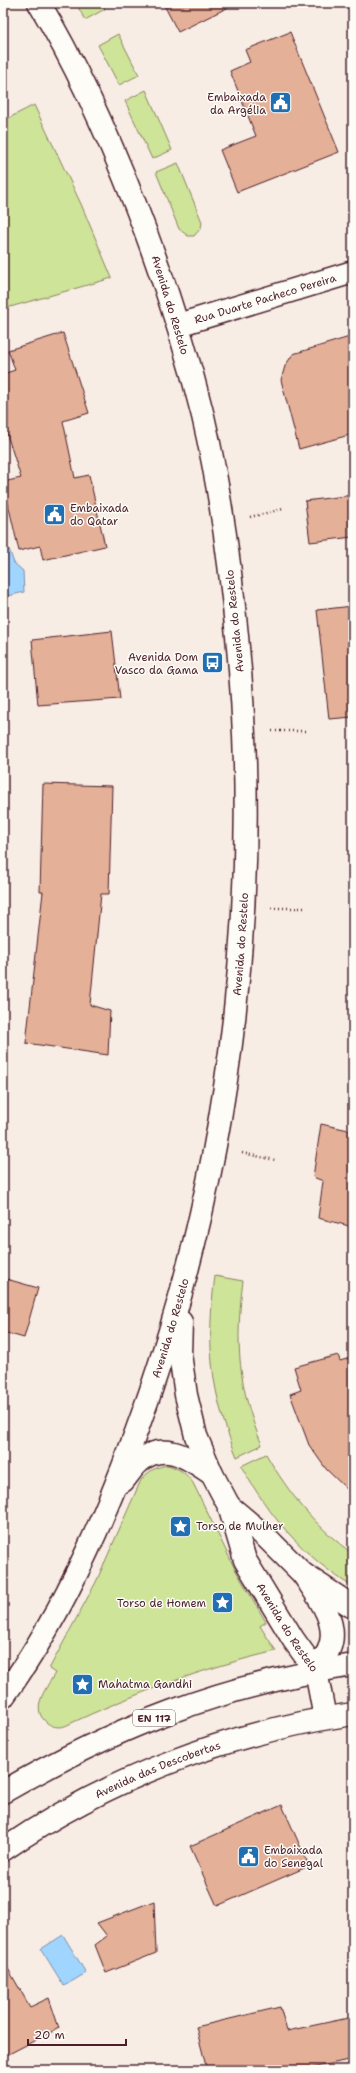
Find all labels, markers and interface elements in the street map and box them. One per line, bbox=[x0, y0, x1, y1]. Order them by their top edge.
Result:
place label: Embaixada da Argélia bbox=[207, 90, 266, 118]
public building icon: Embaixada da Argélia bbox=[268, 90, 294, 116]
street label: Avenida do Restelo bbox=[148, 254, 192, 357]
street label: Rua Duarte Pacheco Pereira bbox=[192, 270, 338, 327]
public building icon: Embaixada do Qatar bbox=[42, 501, 68, 527]
place label: Embaixada do Qatar bbox=[70, 501, 129, 529]
street label: Avenida do Restelo bbox=[222, 569, 248, 673]
place label: Avenida Dom Vasco da Gama bbox=[115, 650, 199, 678]
bus stop icon: Avenida Dom Vasco da Gama bbox=[200, 650, 226, 676]
street label: Avenida do Restelo bbox=[229, 892, 251, 996]
street label: Avenida do Restelo bbox=[148, 1276, 192, 1380]
place icon: Torso de Mulher bbox=[168, 1513, 194, 1539]
place label: Torso de Mulher bbox=[196, 1519, 283, 1534]
street label: Avenida do Restelo bbox=[253, 1580, 322, 1675]
place icon: Torso de Homem bbox=[209, 1590, 235, 1616]
place label: Torso de Homem bbox=[117, 1596, 207, 1611]
place icon: Mahatma Gandhi bbox=[69, 1671, 95, 1697]
place label: Mahatma Gandhi bbox=[98, 1677, 192, 1692]
road number: EN 117 bbox=[133, 1710, 175, 1726]
street label: Avenida das Descobertas bbox=[92, 1737, 222, 1802]
public building icon: Embaixada do Senegal bbox=[236, 1843, 262, 1869]
place label: Embaixada do Senegal bbox=[264, 1843, 324, 1871]
scale bar bbox=[28, 2021, 126, 2047]
text: 20 m bbox=[34, 2027, 65, 2043]

